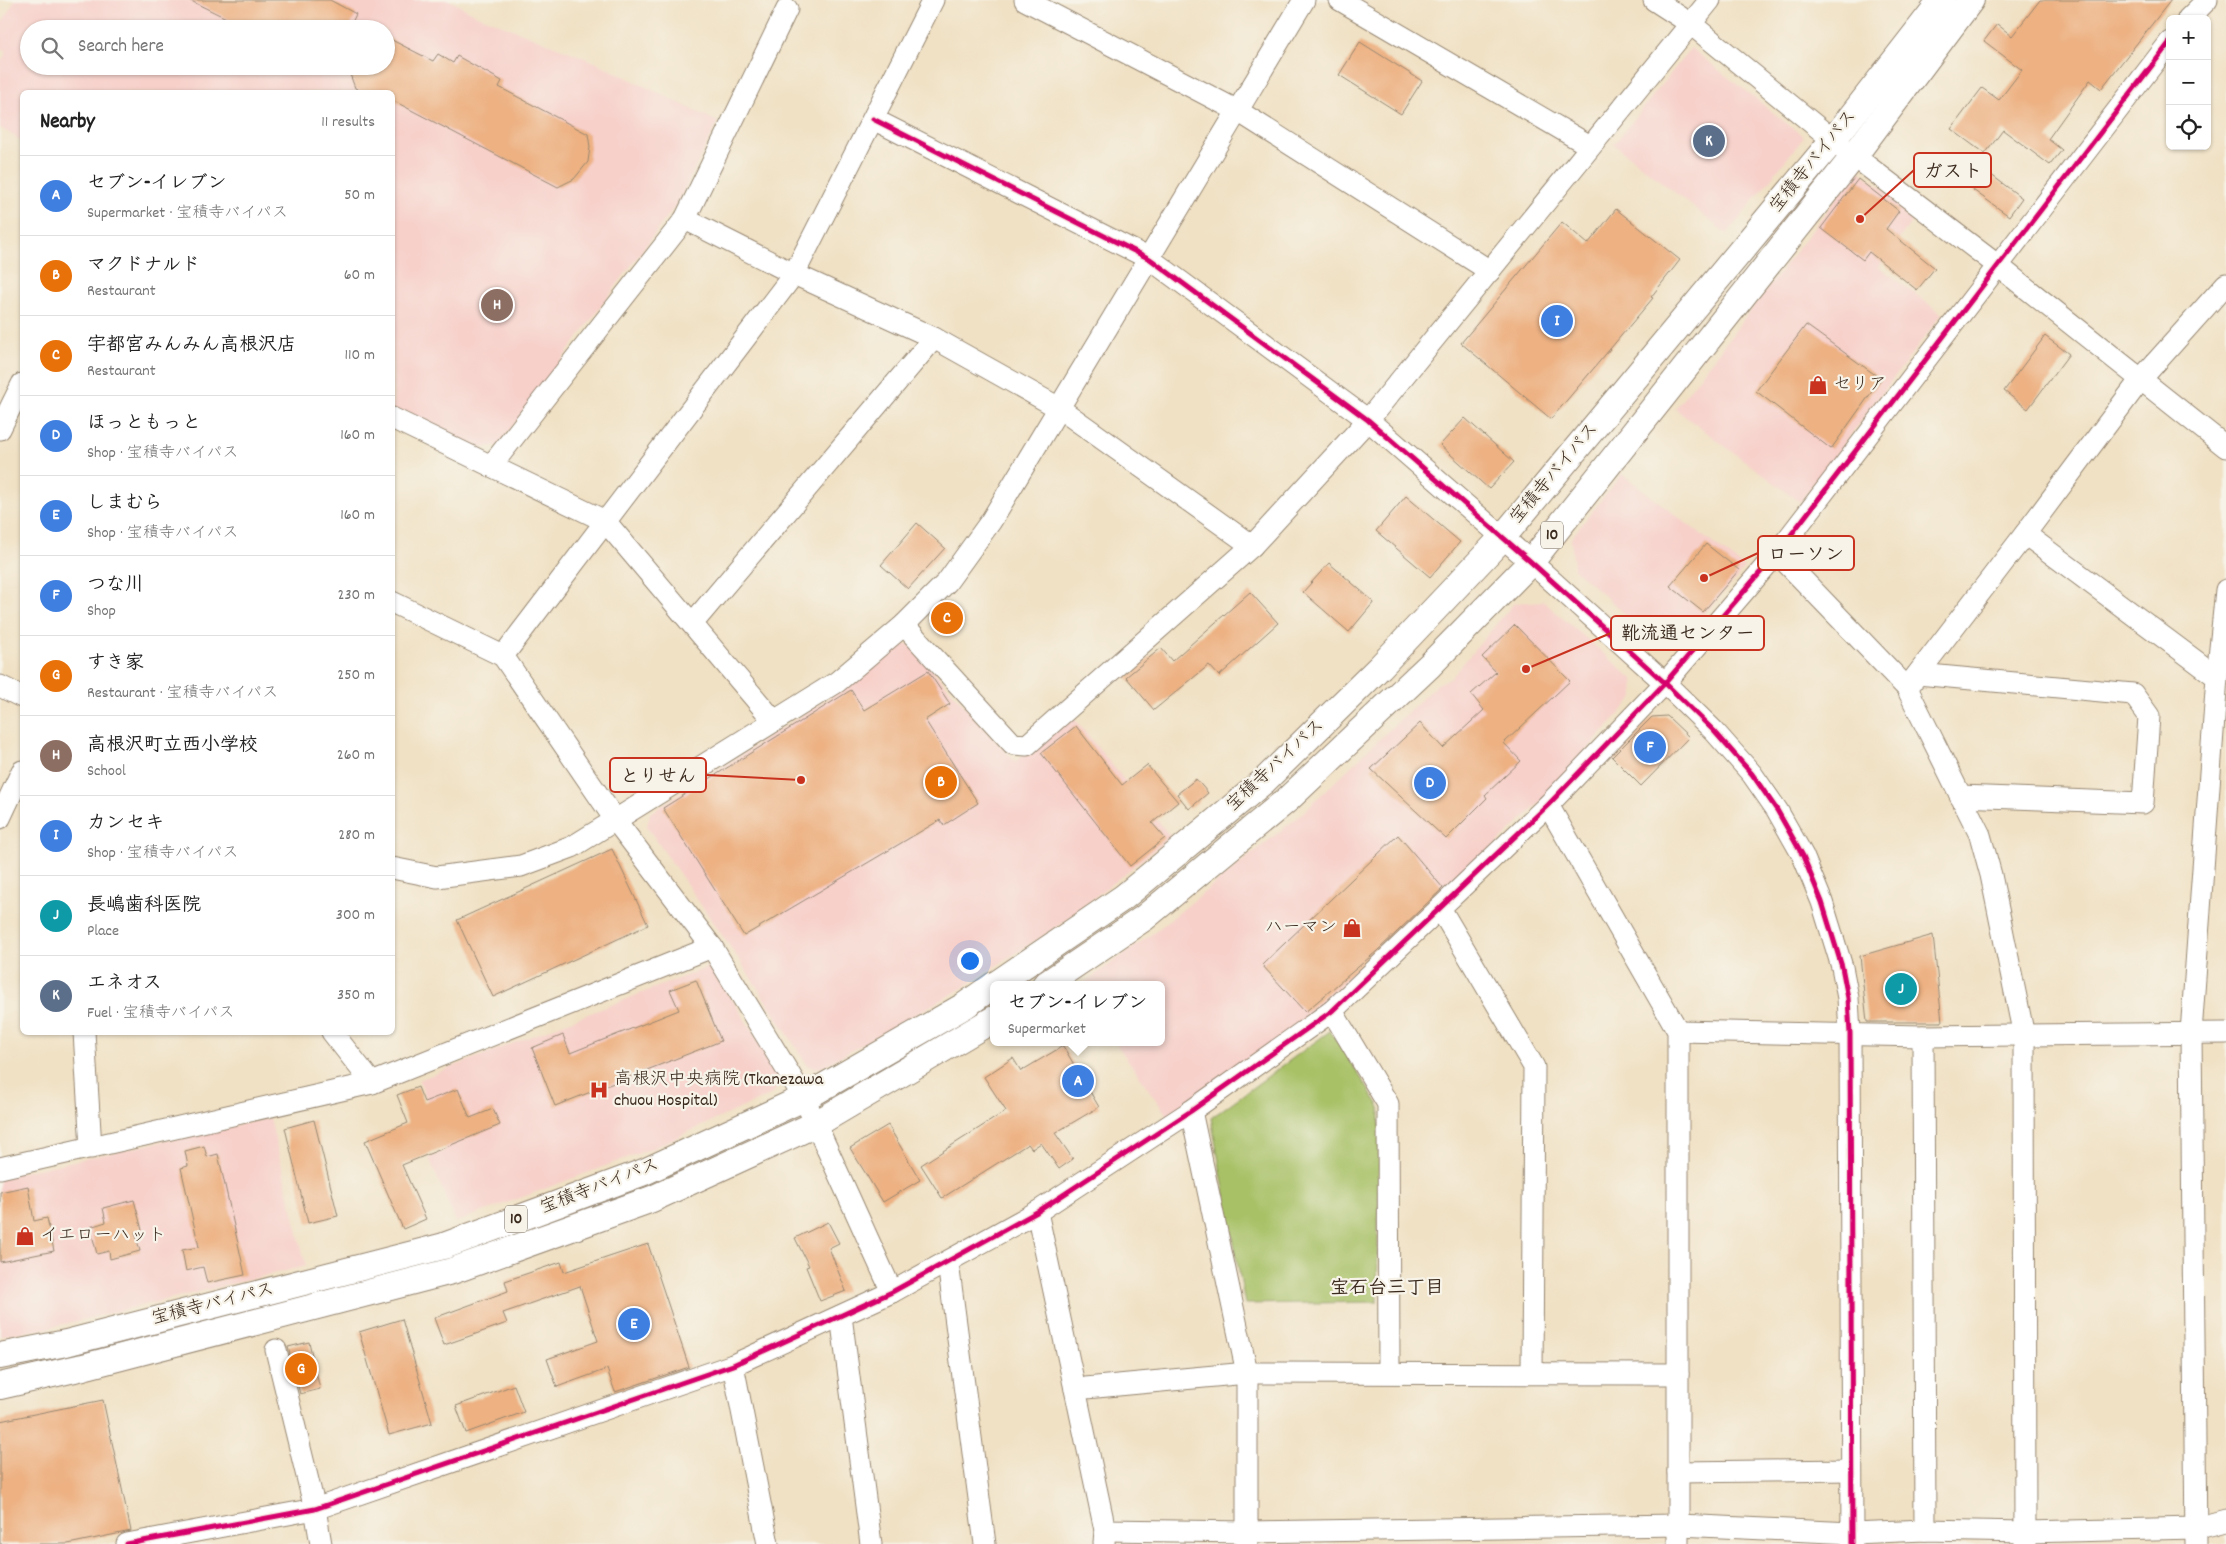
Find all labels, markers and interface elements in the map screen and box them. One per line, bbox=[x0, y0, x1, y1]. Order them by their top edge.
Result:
map controls bbox=[2166, 15, 2211, 150]
button: + bbox=[2166, 15, 2211, 60]
search box bbox=[20, 20, 395, 75]
icon: search bbox=[38, 34, 66, 62]
text: Search here bbox=[78, 34, 164, 61]
button: − bbox=[2166, 60, 2211, 105]
street label: 宝積寺バイパス bbox=[1765, 105, 1863, 219]
button: locate bbox=[2166, 105, 2211, 150]
text: Nearby bbox=[40, 108, 95, 138]
text: 11 results bbox=[321, 111, 375, 134]
pin: K bbox=[1693, 122, 1725, 160]
callout: ガスト bbox=[1914, 153, 1991, 187]
text: ガスト bbox=[1924, 160, 1982, 187]
text: セブン-イレブン bbox=[87, 171, 227, 198]
text: A bbox=[52, 184, 60, 207]
text: 50 m bbox=[344, 184, 375, 207]
text: Supermarket · 宝積寺バイパス bbox=[87, 202, 288, 225]
text: マクドナルド bbox=[87, 253, 200, 280]
text: B bbox=[52, 264, 60, 287]
text: 60 m bbox=[344, 264, 375, 287]
text: Restaurant bbox=[87, 280, 156, 303]
pin: H bbox=[481, 286, 513, 324]
pin: I bbox=[1541, 302, 1573, 340]
text: 宇都宮みんみん高根沢店 bbox=[87, 333, 296, 360]
text: C bbox=[52, 344, 60, 367]
text: 110 m bbox=[345, 344, 375, 367]
text: Restaurant bbox=[87, 360, 156, 383]
place label: セリア bbox=[1833, 373, 1887, 398]
shop icon: セリア bbox=[1807, 374, 1829, 396]
text: ほっともっと bbox=[87, 411, 201, 438]
street label: 宝積寺バイパス bbox=[1505, 418, 1605, 530]
text: D bbox=[52, 424, 60, 447]
text: 160 m bbox=[340, 424, 375, 447]
text: Shop · 宝積寺バイパス bbox=[87, 442, 239, 465]
text: しまむら bbox=[87, 491, 163, 518]
text: E bbox=[52, 504, 60, 527]
text: 160 m bbox=[340, 504, 375, 527]
text: Shop · 宝積寺バイパス bbox=[87, 522, 239, 545]
road number: 10 bbox=[1541, 522, 1563, 548]
callout: ローソン bbox=[1758, 536, 1854, 570]
text: ローソン bbox=[1768, 543, 1844, 570]
text: つな川 bbox=[87, 573, 144, 600]
text: F bbox=[52, 584, 60, 607]
text: 230 m bbox=[338, 584, 375, 607]
pin: C bbox=[931, 599, 963, 637]
text: Shop bbox=[87, 600, 116, 623]
callout: 靴流通センター bbox=[1611, 616, 1764, 650]
text: 靴流通センター bbox=[1621, 622, 1755, 649]
text: すき家 bbox=[87, 651, 144, 678]
text: G bbox=[52, 664, 60, 687]
text: 250 m bbox=[337, 664, 375, 687]
text: Restaurant · 宝積寺バイパス bbox=[87, 682, 278, 705]
street label: 宝積寺バイパス bbox=[1222, 714, 1330, 818]
pin: F bbox=[1634, 728, 1666, 766]
text: 高根沢町立西小学校 bbox=[87, 733, 258, 760]
text: H bbox=[52, 744, 60, 767]
text: 260 m bbox=[337, 744, 375, 767]
callout: とりせん bbox=[610, 758, 706, 792]
text: School bbox=[87, 760, 126, 783]
pin: B bbox=[925, 763, 957, 801]
pin: D bbox=[1414, 764, 1446, 802]
text: とりせん bbox=[620, 765, 696, 792]
text: カンセキ bbox=[87, 811, 164, 838]
text: I bbox=[54, 824, 58, 847]
text: 280 m bbox=[338, 824, 375, 847]
text: Shop · 宝積寺バイパス bbox=[87, 842, 239, 865]
text: 長嶋歯科医院 bbox=[87, 893, 201, 920]
text: J bbox=[53, 904, 59, 927]
text: 300 m bbox=[336, 904, 375, 927]
place label: ハーマン bbox=[1265, 916, 1337, 941]
shop icon: ハーマン bbox=[1341, 917, 1363, 939]
text: Place bbox=[87, 920, 119, 943]
your location bbox=[957, 948, 983, 974]
pin: J bbox=[1885, 970, 1917, 1008]
text: エネオス bbox=[87, 971, 162, 998]
popup bbox=[990, 981, 1165, 1046]
text: K bbox=[52, 984, 60, 1007]
text: 350 m bbox=[337, 984, 375, 1007]
text: セブン-イレブン bbox=[1008, 991, 1147, 1018]
text: Fuel · 宝積寺バイパス bbox=[87, 1002, 235, 1025]
text: Supermarket bbox=[1008, 1018, 1086, 1041]
pin: A bbox=[1062, 1062, 1094, 1100]
place label: 高根沢中央病院 (Tkanezawa chuou Hospital) bbox=[614, 1068, 824, 1114]
hospital icon: 高根沢中央病院 (Tkanezawa chuou Hospital) bbox=[588, 1079, 610, 1101]
street label: 宝積寺バイパス bbox=[537, 1153, 663, 1221]
road number: 10 bbox=[505, 1206, 527, 1232]
place label: イエローハット bbox=[40, 1224, 166, 1249]
shop icon: イエローハット bbox=[14, 1225, 36, 1247]
district label: 宝石台三丁目 bbox=[1330, 1276, 1444, 1303]
street label: 宝積寺バイパス bbox=[149, 1278, 277, 1332]
pin: E bbox=[618, 1305, 650, 1343]
pin: G bbox=[285, 1350, 317, 1388]

